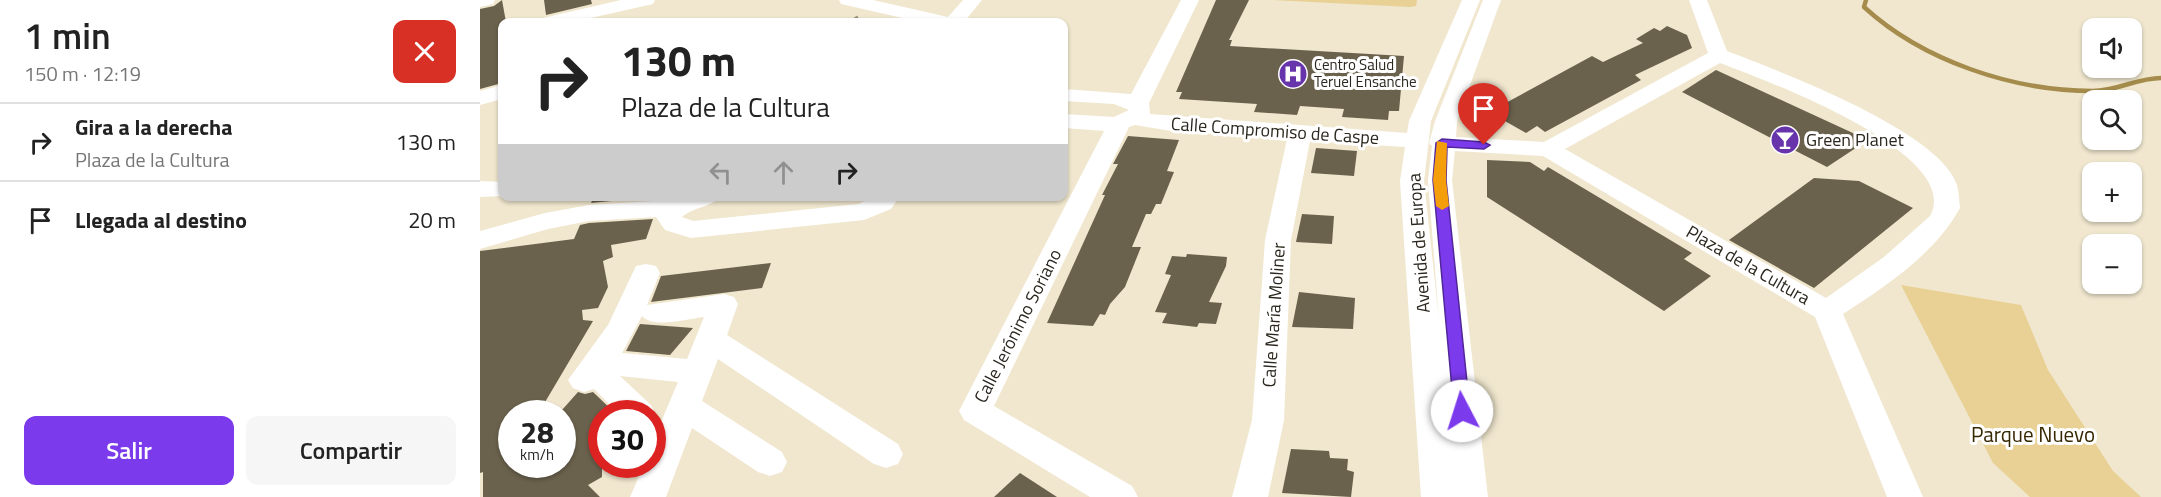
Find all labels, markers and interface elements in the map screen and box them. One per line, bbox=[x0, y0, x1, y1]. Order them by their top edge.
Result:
text: 1 min bbox=[24, 8, 111, 63]
map controls bbox=[2082, 18, 2142, 294]
button: sound bbox=[2082, 18, 2142, 78]
button: close bbox=[393, 20, 456, 83]
text: 130 m bbox=[621, 28, 736, 92]
icon: right bbox=[522, 42, 600, 120]
place label: Centro Salud Teruel Ensanche bbox=[1314, 53, 1417, 93]
text: 150 m · 12:19 bbox=[24, 58, 141, 89]
hospital icon: Centro Salud Teruel Ensanche bbox=[1277, 58, 1309, 90]
pin bbox=[1458, 83, 1509, 145]
text: Plaza de la Cultura bbox=[621, 86, 830, 127]
button: search bbox=[2082, 90, 2142, 150]
icon: arrive bbox=[1467, 92, 1500, 125]
text: Gira a la derecha bbox=[75, 110, 232, 144]
street label: Calle Compromiso de Caspe bbox=[1170, 110, 1380, 151]
bar icon: Green Planet bbox=[1769, 124, 1801, 156]
text: 130 m bbox=[396, 125, 456, 159]
icon: right bbox=[24, 126, 57, 159]
place label: Green Planet bbox=[1806, 126, 1904, 153]
text: Plaza de la Cultura bbox=[75, 144, 230, 175]
icon: left bbox=[704, 156, 737, 189]
icon: ahead bbox=[767, 156, 800, 189]
icon: right bbox=[830, 156, 863, 189]
button: + bbox=[2082, 162, 2142, 222]
street label: Avenida de Europa bbox=[1400, 172, 1437, 314]
text: Llegada al destino bbox=[75, 203, 247, 237]
text: 20 m bbox=[408, 203, 456, 237]
icon: arrive bbox=[24, 204, 57, 237]
street label: Plaza de la Cultura bbox=[1681, 218, 1815, 311]
button: − bbox=[2082, 234, 2142, 294]
street label: Calle María Moliner bbox=[1255, 242, 1292, 388]
street label: Calle Jerónimo Soriano bbox=[967, 244, 1068, 407]
position arrow bbox=[1430, 379, 1494, 443]
speed limit sign: 30 bbox=[588, 400, 666, 478]
text: 28 bbox=[520, 409, 554, 455]
button: Salir bbox=[24, 416, 234, 485]
button: Compartir bbox=[246, 416, 456, 485]
park label: Parque Nuevo bbox=[1971, 418, 2095, 450]
text: km/h bbox=[520, 443, 554, 466]

